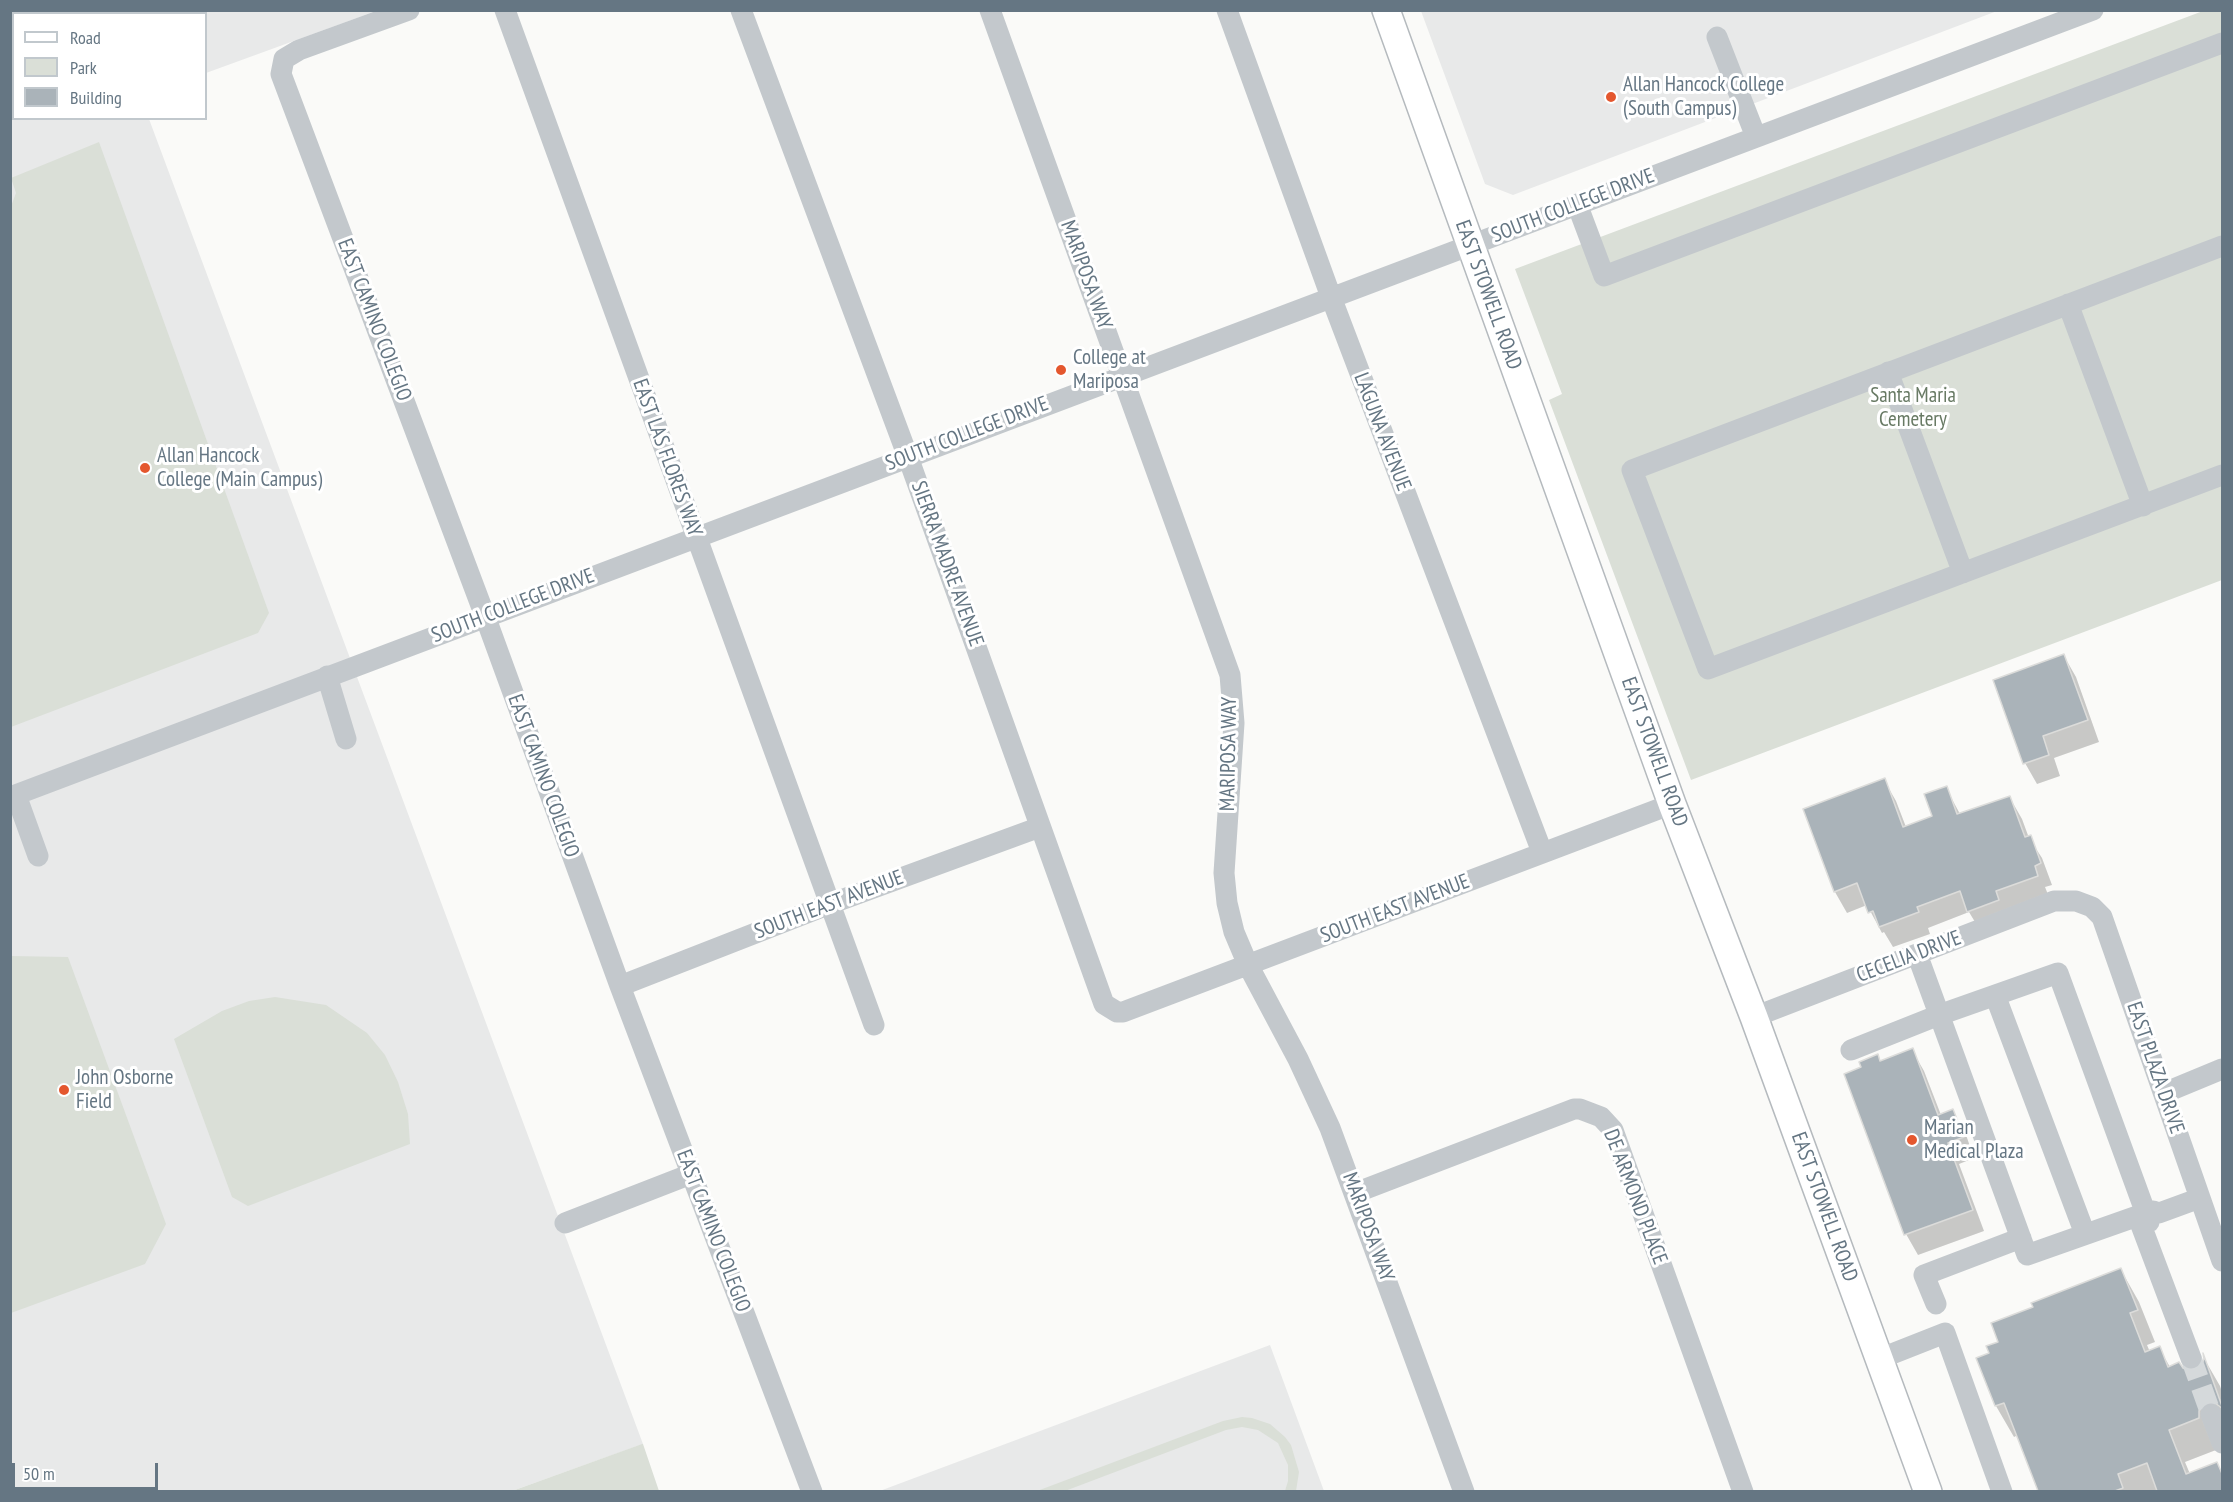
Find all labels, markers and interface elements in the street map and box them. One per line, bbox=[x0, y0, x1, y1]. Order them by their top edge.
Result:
legend bbox=[12, 12, 207, 120]
text: Road bbox=[70, 26, 101, 49]
text: Park bbox=[70, 56, 97, 79]
place label: Allan Hancock College (South Campus) bbox=[1623, 72, 1784, 122]
text: Building bbox=[70, 86, 122, 109]
marker: Allan Hancock College (South Campus) bbox=[1604, 90, 1618, 104]
street label: SOUTH COLLEGE DRIVE bbox=[1488, 163, 1658, 249]
street label: MARIPOSA WAY bbox=[1055, 217, 1117, 333]
street label: EAST STOWELL ROAD bbox=[1449, 217, 1527, 373]
street label: EAST CAMINO COLEGIO bbox=[332, 235, 416, 405]
place label: College at Mariposa bbox=[1073, 345, 1146, 395]
marker: College at Mariposa bbox=[1054, 363, 1068, 377]
street label: LAGUNA AVENUE bbox=[1348, 369, 1416, 495]
street label: EAST LAS FLORES WAY bbox=[627, 376, 707, 540]
park label: Santa Maria Cemetery bbox=[1870, 383, 1956, 433]
street label: SOUTH COLLEGE DRIVE bbox=[882, 391, 1052, 477]
place label: Allan Hancock College (Main Campus) bbox=[157, 443, 322, 493]
marker: Allan Hancock College (Main Campus) bbox=[138, 461, 152, 475]
street label: SIERRA MADRE AVENUE bbox=[905, 478, 989, 650]
street label: SOUTH COLLEGE DRIVE bbox=[428, 563, 598, 649]
street label: EAST STOWELL ROAD bbox=[1615, 674, 1693, 830]
street label: EAST CAMINO COLEGIO bbox=[502, 691, 584, 861]
street label: MARIPOSA WAY bbox=[1215, 697, 1243, 811]
street label: SOUTH EAST AVENUE bbox=[751, 865, 907, 945]
street label: SOUTH EAST AVENUE bbox=[1317, 869, 1473, 949]
street label: CECELIA DRIVE bbox=[1853, 926, 1965, 988]
street label: EAST PLAZA DRIVE bbox=[2121, 999, 2189, 1137]
place label: John Osborne Field bbox=[76, 1065, 174, 1115]
marker: John Osborne Field bbox=[57, 1083, 71, 1097]
place label: Marian Medical Plaza bbox=[1924, 1115, 2024, 1165]
street label: DE ARMOND PLACE bbox=[1598, 1126, 1672, 1268]
street label: EAST STOWELL ROAD bbox=[1785, 1129, 1863, 1285]
marker: Marian Medical Plaza bbox=[1905, 1133, 1919, 1147]
street label: EAST CAMINO COLEGIO bbox=[671, 1146, 755, 1316]
street label: MARIPOSA WAY bbox=[1337, 1169, 1399, 1285]
scale bar bbox=[15, 1451, 160, 1489]
text: 50 m bbox=[23, 1462, 55, 1485]

